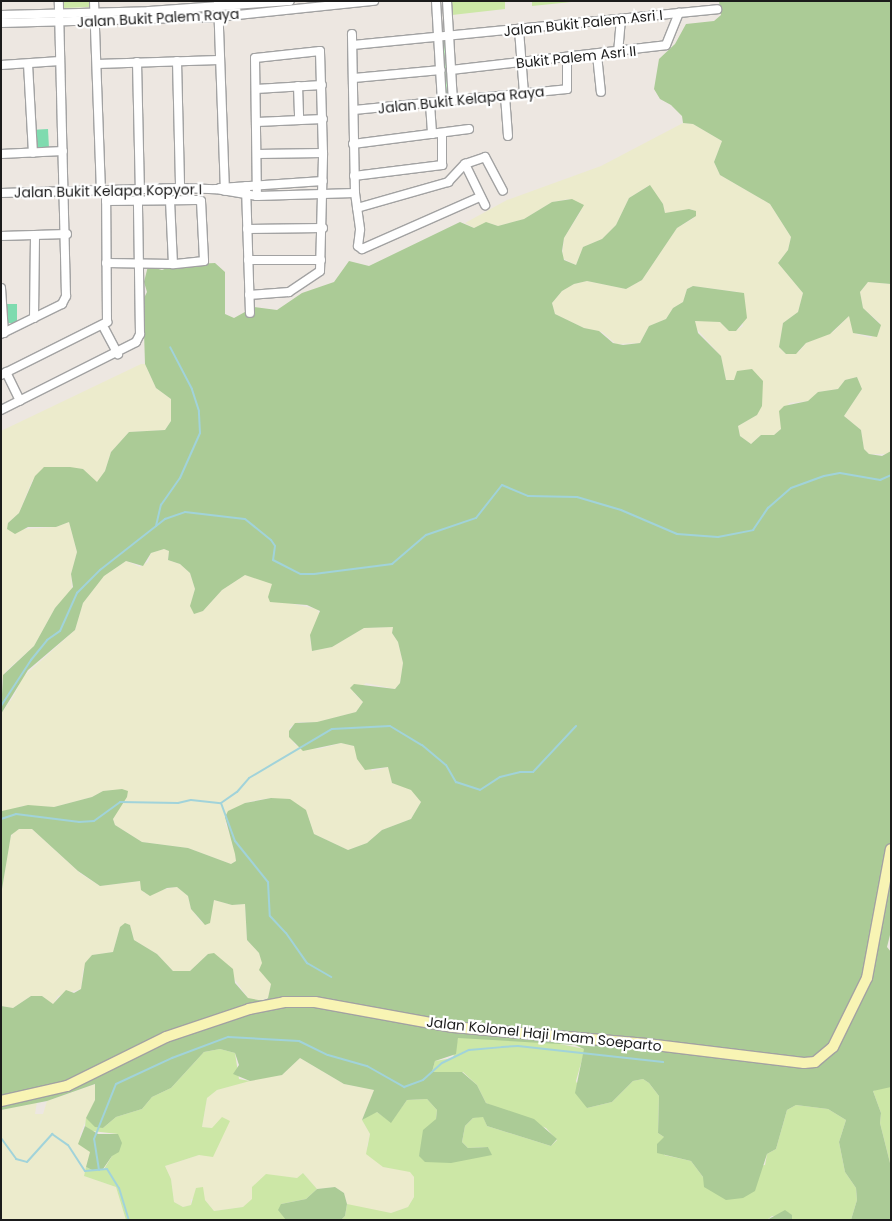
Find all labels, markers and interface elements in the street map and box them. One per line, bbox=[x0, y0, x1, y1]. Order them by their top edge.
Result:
street label: Jalan Bukit Palem Raya bbox=[76, 5, 240, 31]
street label: Jalan Bukit Palem Asri I bbox=[503, 6, 663, 40]
street label: Bukit Palem Asri II bbox=[515, 42, 637, 72]
street label: Jalan Bukit Kelapa Raya bbox=[377, 83, 545, 117]
street label: Jalan Bukit Kelapa Kopyor I bbox=[14, 181, 202, 201]
street label: Jalan Kolonel Haji Imam Soeparto bbox=[426, 1013, 662, 1055]

